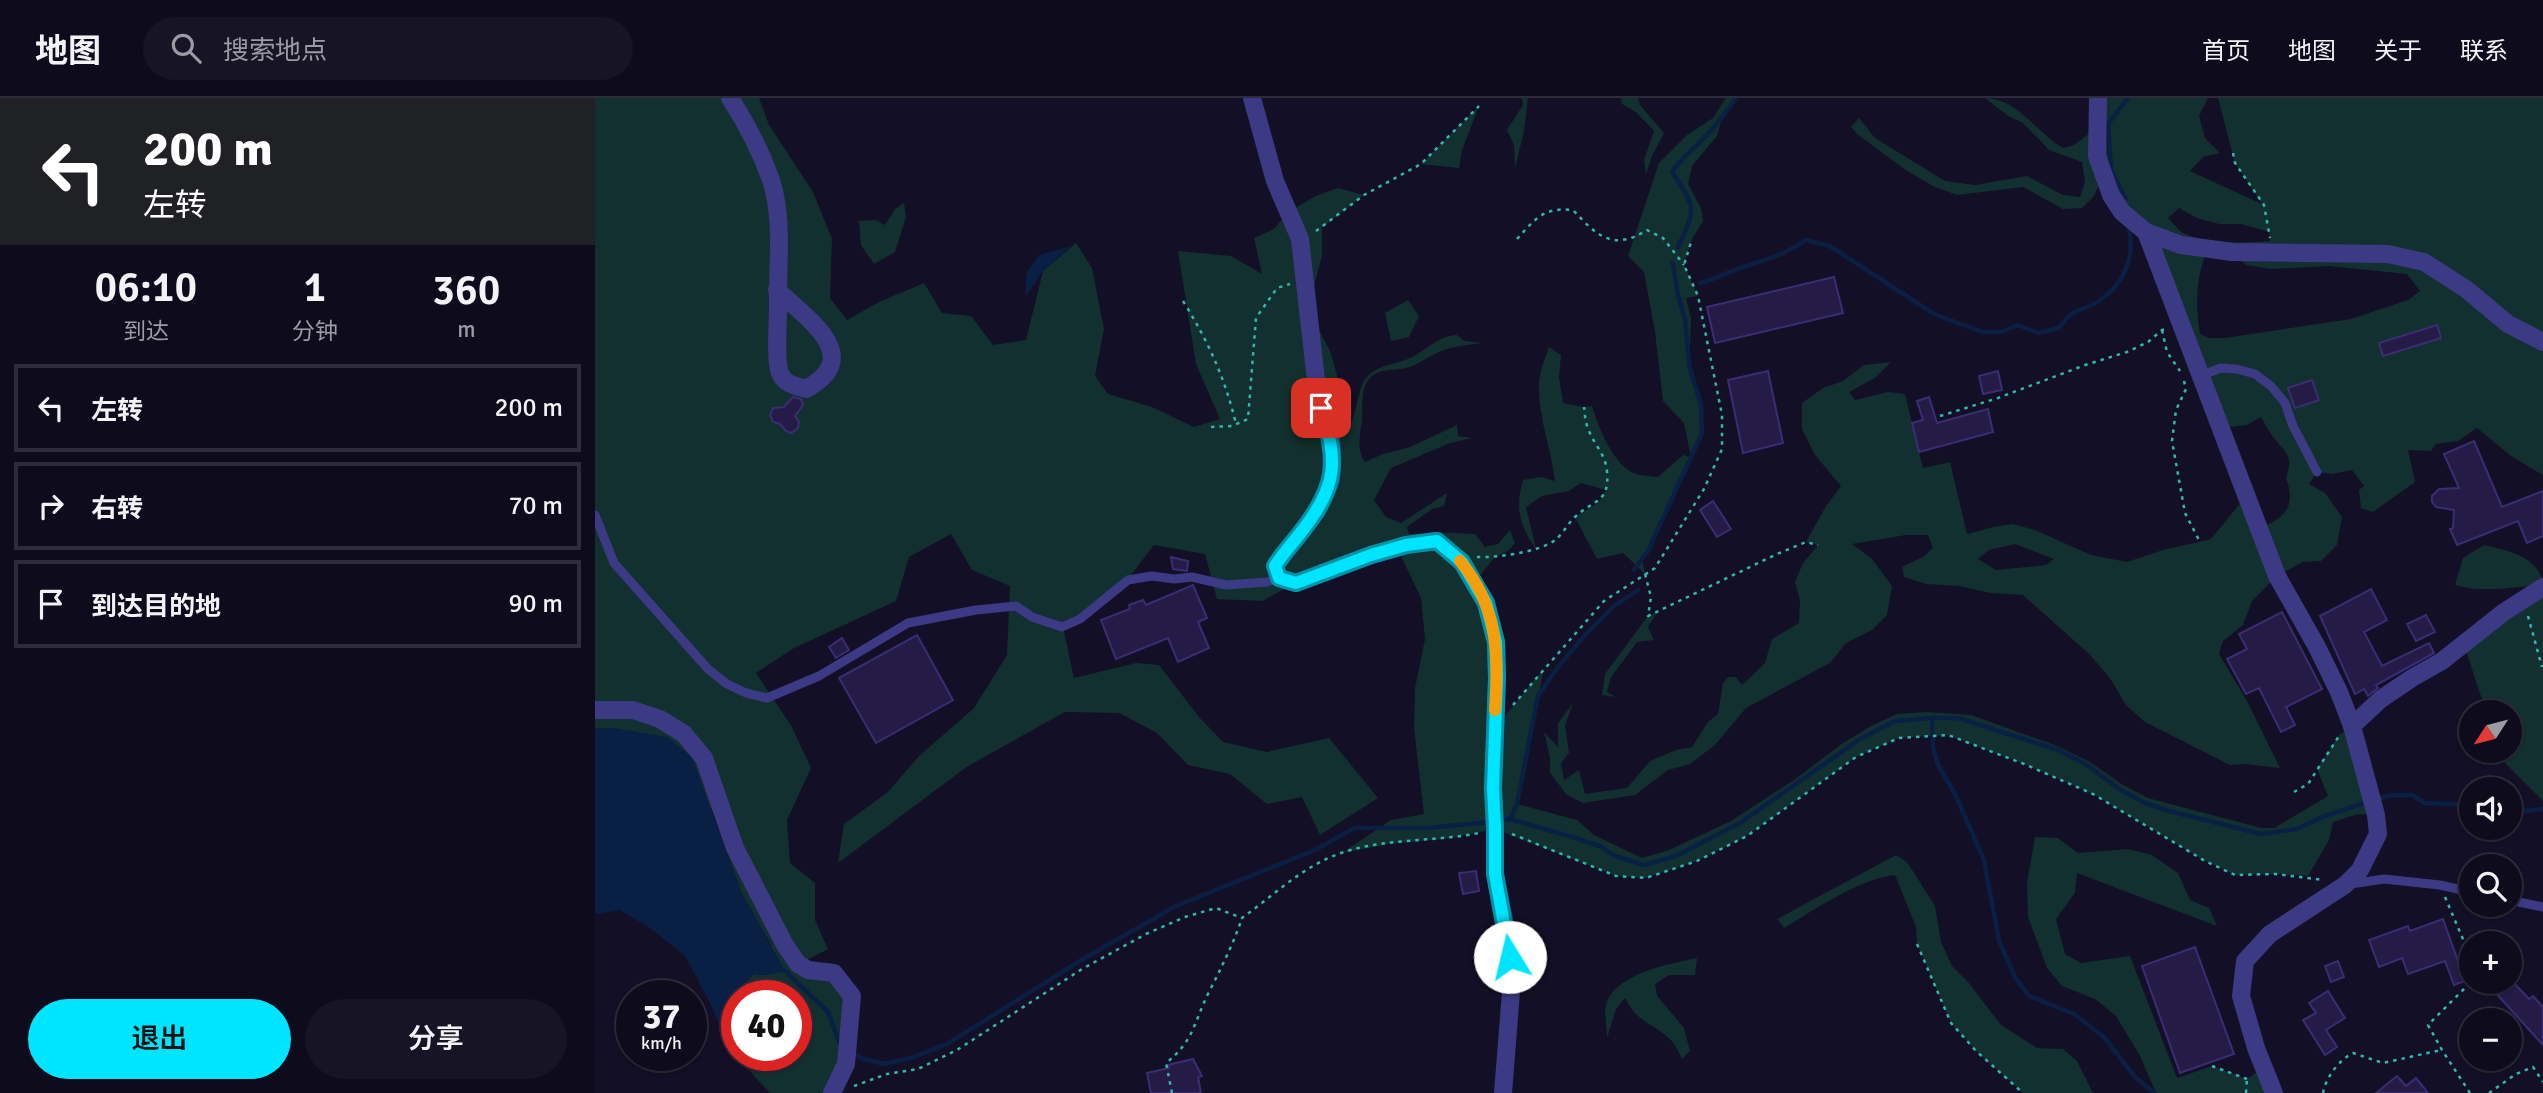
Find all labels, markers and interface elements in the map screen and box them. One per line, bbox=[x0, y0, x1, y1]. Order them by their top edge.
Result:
search box bbox=[143, 17, 633, 80]
icon: search bbox=[167, 29, 205, 67]
text: 地图 bbox=[35, 31, 101, 72]
text: 搜索地点 bbox=[223, 35, 327, 67]
text: 首页 bbox=[2202, 36, 2250, 66]
text: 地图 bbox=[2288, 36, 2336, 66]
text: 关于 bbox=[2374, 36, 2422, 66]
text: 联系 bbox=[2460, 36, 2508, 66]
text: 200 m bbox=[143, 119, 273, 179]
icon: left bbox=[28, 126, 119, 217]
text: 左转 bbox=[143, 186, 207, 225]
text: 06:10 bbox=[95, 262, 197, 313]
text: 1 bbox=[303, 262, 326, 313]
text: 360 bbox=[432, 265, 500, 316]
text: m bbox=[457, 315, 476, 344]
text: 到达 bbox=[123, 317, 169, 346]
text: 分钟 bbox=[292, 317, 338, 346]
pin bbox=[1291, 378, 1351, 438]
icon: left bbox=[32, 389, 70, 427]
icon: arrive bbox=[1302, 389, 1340, 427]
text: 200 m bbox=[494, 392, 563, 424]
text: 左转 bbox=[91, 395, 143, 427]
icon: right bbox=[32, 487, 70, 525]
text: 70 m bbox=[508, 490, 563, 522]
text: 右转 bbox=[91, 493, 143, 525]
icon: arrive bbox=[32, 585, 70, 623]
text: 90 m bbox=[508, 588, 563, 620]
text: 到达目的地 bbox=[91, 591, 221, 623]
north arrow bbox=[2459, 700, 2522, 763]
map controls bbox=[2459, 700, 2522, 1071]
button: sound bbox=[2459, 777, 2522, 840]
button: search bbox=[2459, 854, 2522, 917]
position arrow bbox=[1473, 920, 1547, 994]
button: + bbox=[2459, 931, 2522, 994]
speed limit sign: 40 bbox=[721, 980, 812, 1071]
text: 37 bbox=[643, 995, 680, 1038]
button: 退出 bbox=[28, 999, 291, 1079]
button: 分享 bbox=[305, 999, 567, 1079]
button: − bbox=[2459, 1008, 2522, 1071]
text: km/h bbox=[641, 1032, 682, 1054]

